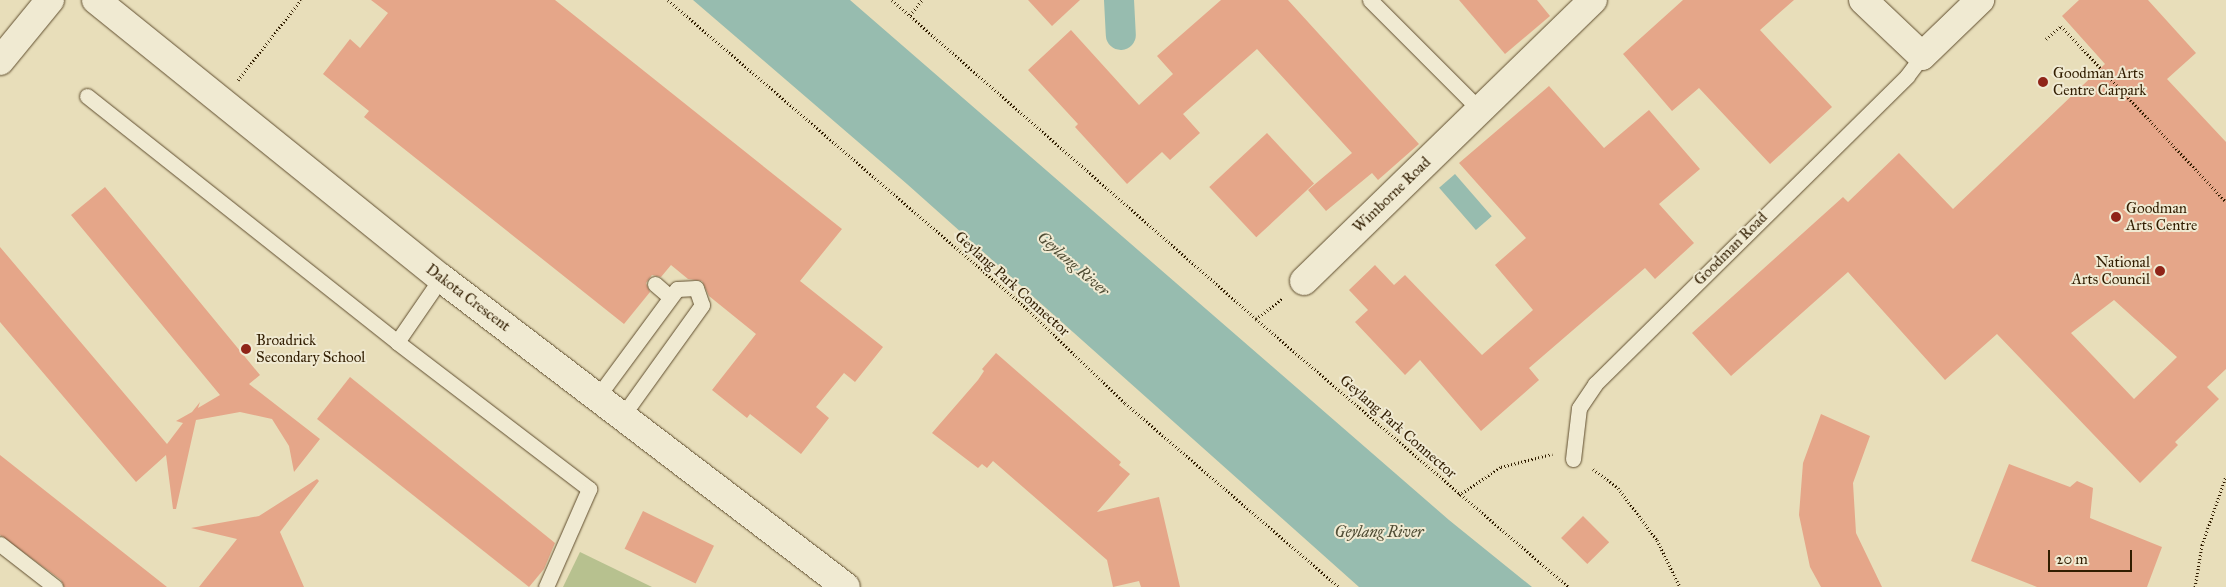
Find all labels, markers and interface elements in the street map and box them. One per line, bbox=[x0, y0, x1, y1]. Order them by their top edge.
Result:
place label: Goodman Arts Centre Carpark bbox=[2053, 64, 2146, 99]
marker: Goodman Arts Centre Carpark bbox=[2037, 76, 2049, 88]
street label: Wimborne Road bbox=[1349, 153, 1435, 237]
place label: Goodman Arts Centre bbox=[2126, 199, 2197, 234]
street label: Goodman Road bbox=[1691, 209, 1771, 289]
marker: Goodman Arts Centre bbox=[2110, 211, 2122, 223]
street label: Geylang Park Connector bbox=[951, 228, 1073, 340]
water label: Geylang River bbox=[1033, 228, 1113, 300]
place label: National Arts Council bbox=[2072, 253, 2150, 288]
street label: Dakota Crescent bbox=[422, 260, 514, 336]
marker: National Arts Council bbox=[2154, 265, 2166, 277]
place label: Broadrick Secondary School bbox=[256, 331, 365, 366]
marker: Broadrick Secondary School bbox=[240, 343, 252, 355]
street label: Geylang Park Connector bbox=[1336, 372, 1460, 482]
water label: Geylang River bbox=[1334, 522, 1424, 542]
scale bar bbox=[2051, 540, 2135, 572]
text: 20 m bbox=[2056, 550, 2088, 568]

